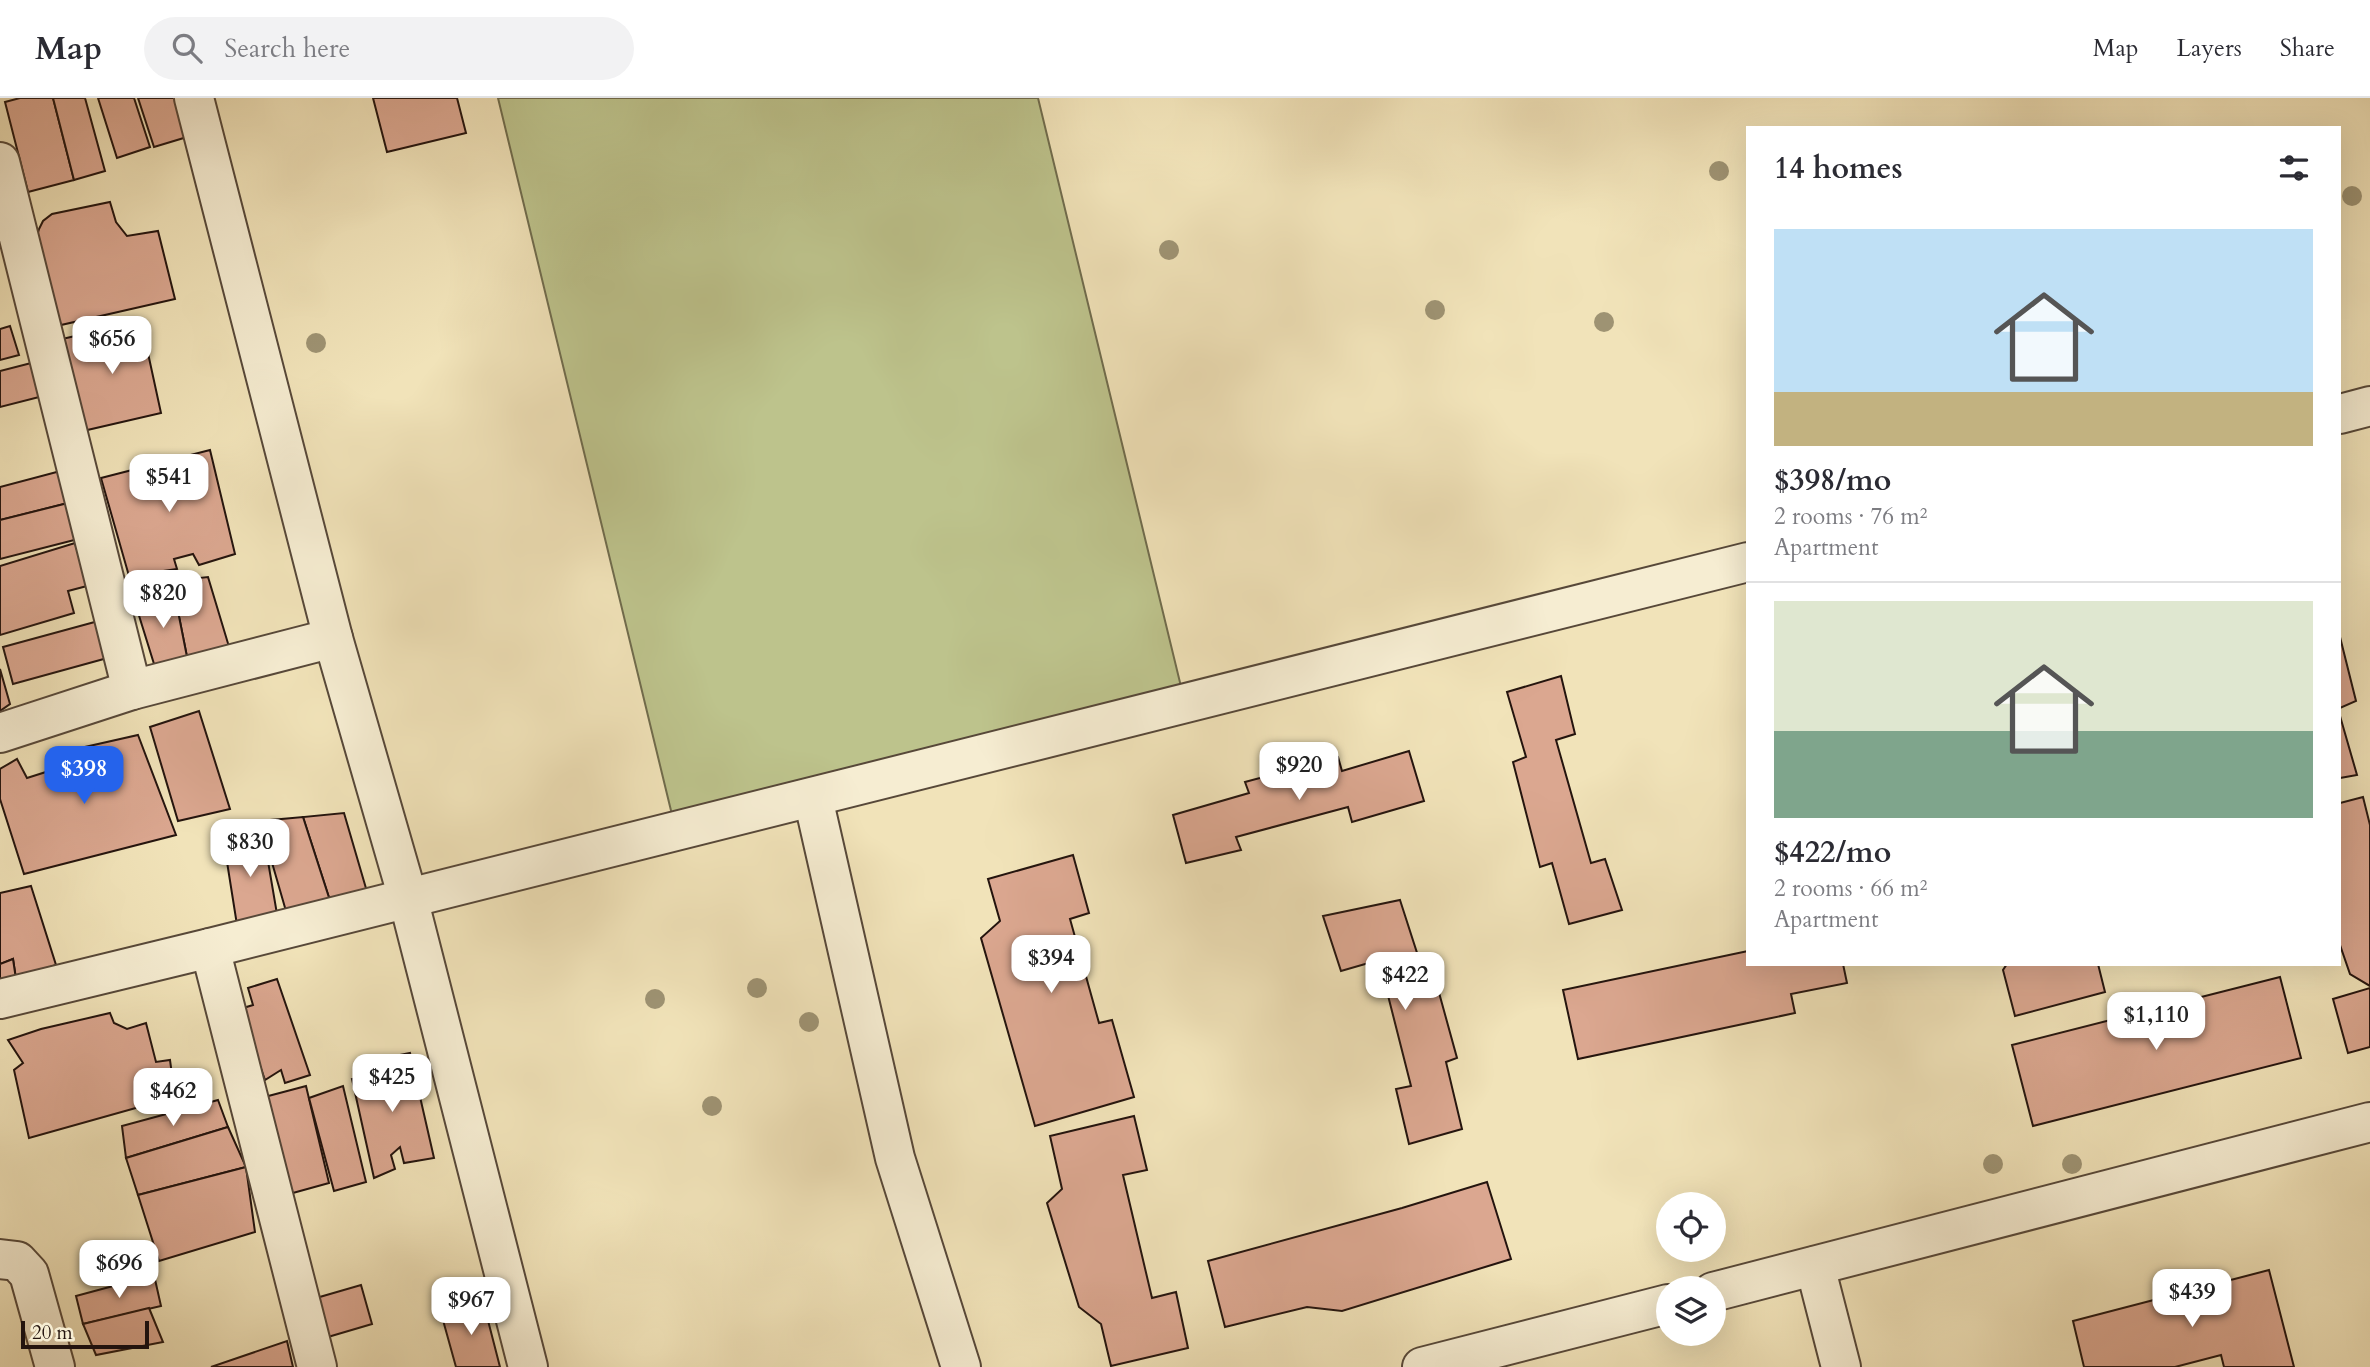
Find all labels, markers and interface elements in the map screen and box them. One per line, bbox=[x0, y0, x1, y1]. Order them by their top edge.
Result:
search box bbox=[144, 17, 634, 80]
text: Map bbox=[35, 26, 102, 71]
icon: search bbox=[168, 29, 206, 67]
text: Search here bbox=[224, 31, 350, 66]
text: Map bbox=[2093, 32, 2139, 65]
text: Layers bbox=[2177, 32, 2242, 65]
text: Share bbox=[2280, 32, 2335, 65]
text: 14 homes bbox=[1774, 148, 1903, 189]
icon: filters bbox=[2275, 149, 2313, 187]
icon: home bbox=[1981, 274, 2107, 400]
pin: $656 bbox=[71, 316, 153, 376]
text: $656 bbox=[88, 323, 136, 354]
pin: $541 bbox=[128, 454, 210, 514]
text: $398/mo bbox=[1774, 460, 1891, 501]
text: $541 bbox=[145, 461, 193, 492]
text: 2 rooms · 76 m² bbox=[1774, 501, 1927, 532]
text: Apartment bbox=[1774, 532, 1878, 563]
pin: $820 bbox=[122, 570, 204, 630]
text: $820 bbox=[139, 577, 187, 608]
icon: home bbox=[1981, 646, 2107, 772]
pin: $920 bbox=[1258, 742, 1340, 802]
pin: $398 bbox=[43, 746, 125, 806]
text: $920 bbox=[1275, 749, 1323, 780]
text: $398 bbox=[60, 753, 108, 784]
pin: $830 bbox=[209, 820, 291, 879]
text: $830 bbox=[226, 826, 274, 857]
text: $422/mo bbox=[1774, 832, 1891, 873]
text: 2 rooms · 66 m² bbox=[1774, 873, 1927, 904]
text: Apartment bbox=[1774, 904, 1878, 935]
pin: $394 bbox=[1010, 936, 1092, 995]
text: $394 bbox=[1027, 942, 1075, 973]
pin: $422 bbox=[1364, 953, 1446, 1012]
text: $422 bbox=[1381, 959, 1429, 990]
pin: $1,110 bbox=[2099, 992, 2213, 1052]
text: $1,110 bbox=[2123, 999, 2189, 1030]
pin: $425 bbox=[351, 1054, 433, 1114]
text: $425 bbox=[368, 1061, 416, 1092]
pin: $462 bbox=[132, 1068, 214, 1128]
text: $462 bbox=[149, 1075, 197, 1106]
map controls bbox=[1656, 1192, 1726, 1346]
button: locate bbox=[1656, 1192, 1726, 1262]
pin: $696 bbox=[78, 1240, 160, 1300]
text: $696 bbox=[95, 1247, 143, 1278]
pin: $439 bbox=[2151, 1270, 2233, 1329]
button: layers bbox=[1656, 1276, 1726, 1346]
text: $439 bbox=[2168, 1276, 2216, 1307]
pin: $967 bbox=[430, 1278, 512, 1337]
text: $967 bbox=[447, 1284, 495, 1315]
scale bar bbox=[21, 1318, 149, 1350]
text: 20 m bbox=[32, 1320, 73, 1346]

